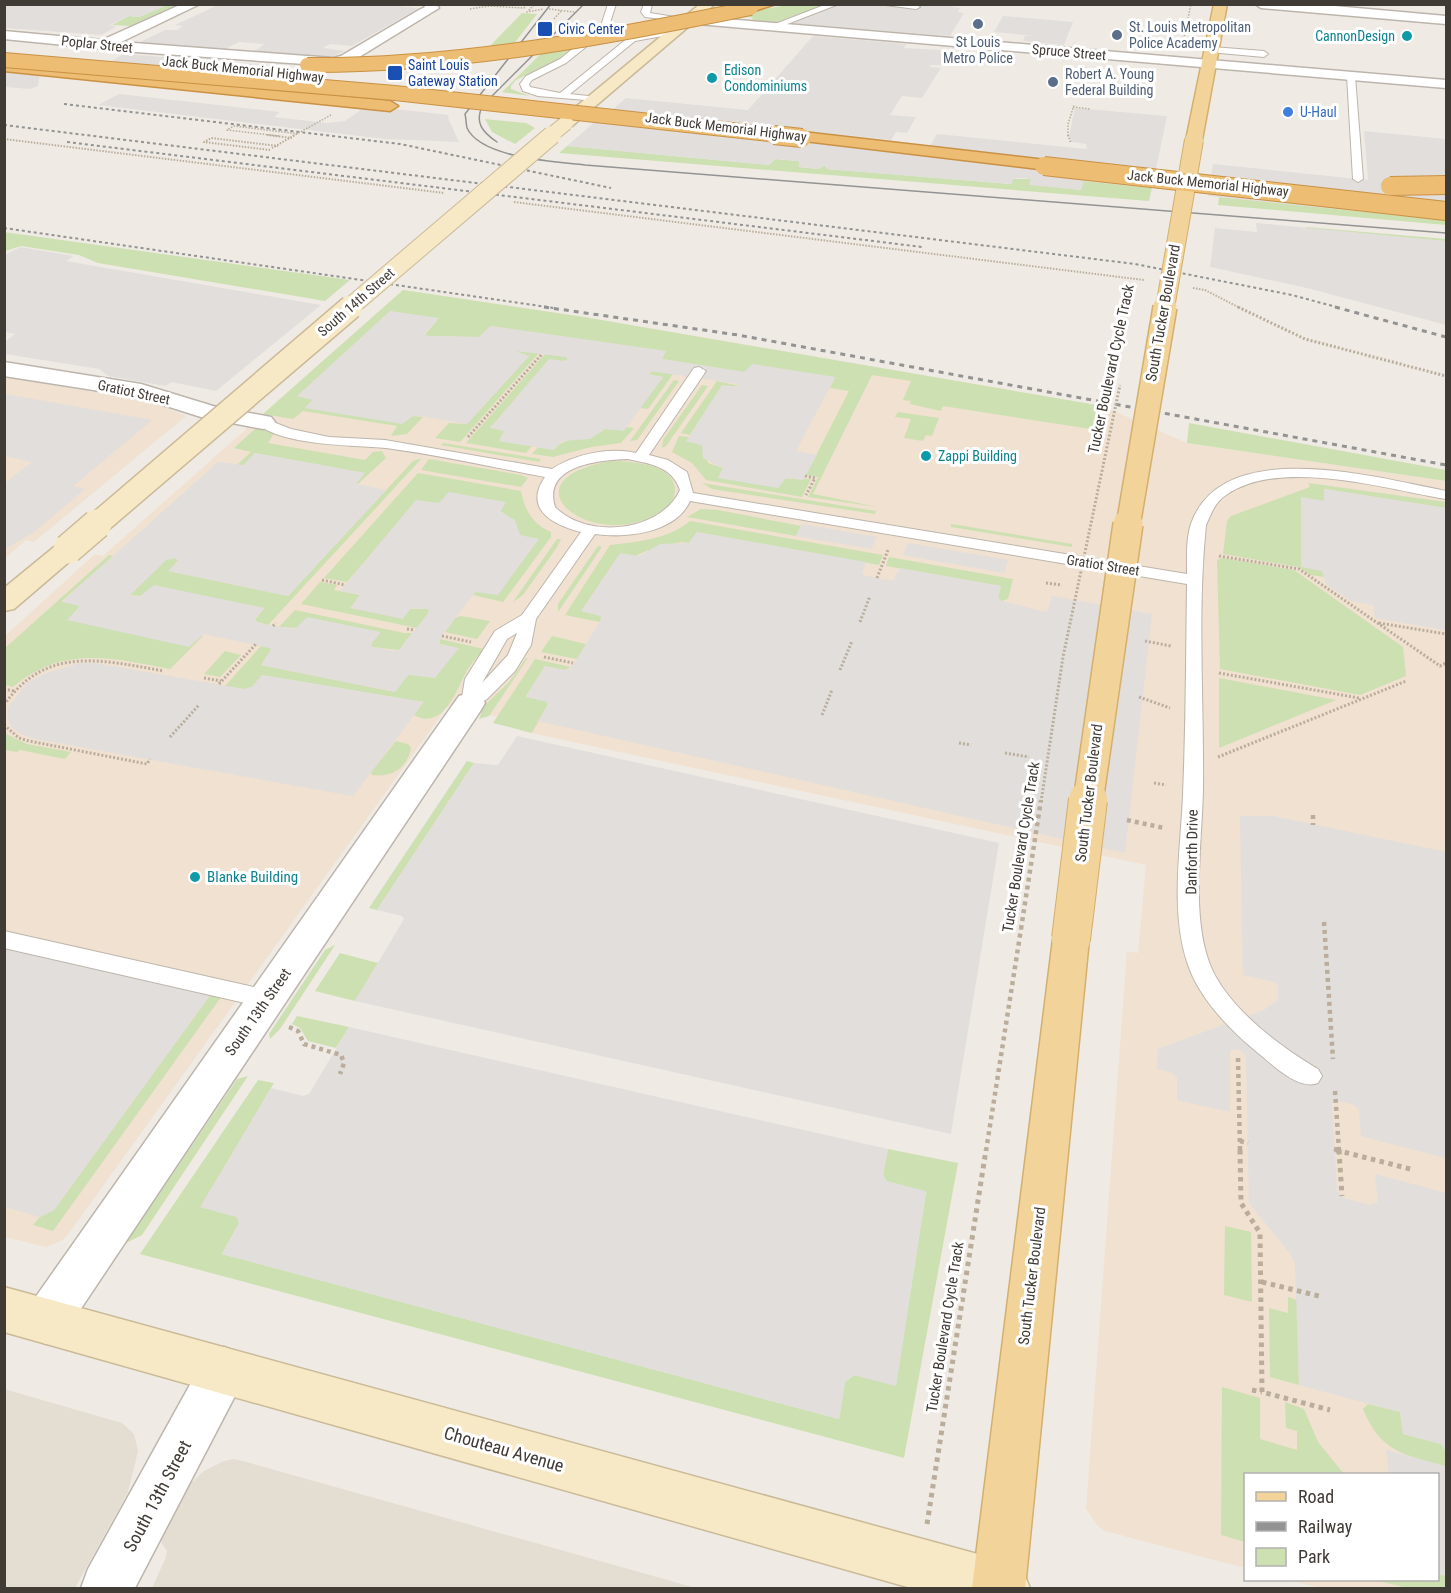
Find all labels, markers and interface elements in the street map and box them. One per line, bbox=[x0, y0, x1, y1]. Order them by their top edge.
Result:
marker: St Louis Metro Police bbox=[971, 17, 985, 31]
place label: St. Louis Metropolitan Police Academy bbox=[1129, 19, 1251, 51]
marker: Civic Center bbox=[536, 20, 554, 38]
place label: Civic Center bbox=[558, 21, 624, 37]
marker: St. Louis Metropolitan Police Academy bbox=[1110, 28, 1124, 42]
place label: CannonDesign bbox=[1315, 28, 1395, 44]
marker: CannonDesign bbox=[1400, 29, 1414, 43]
street label: Poplar Street bbox=[60, 32, 134, 56]
place label: St Louis Metro Police bbox=[943, 34, 1013, 66]
street label: Spruce Street bbox=[1031, 41, 1107, 63]
street label: Jack Buck Memorial Highway bbox=[161, 53, 325, 85]
place label: Saint Louis Gateway Station bbox=[408, 57, 498, 89]
place label: Edison Condominiums bbox=[724, 62, 807, 94]
marker: Saint Louis Gateway Station bbox=[386, 64, 404, 82]
place label: Robert A. Young Federal Building bbox=[1065, 66, 1154, 98]
marker: Edison Condominiums bbox=[705, 71, 719, 85]
marker: Robert A. Young Federal Building bbox=[1046, 75, 1060, 89]
place label: U-Haul bbox=[1300, 104, 1337, 120]
marker: U-Haul bbox=[1281, 105, 1295, 119]
street label: Jack Buck Memorial Highway bbox=[644, 109, 808, 145]
street label: Jack Buck Memorial Highway bbox=[1126, 167, 1290, 199]
street label: South Tucker Boulevard bbox=[1142, 243, 1184, 383]
street label: South 14th Street bbox=[315, 264, 397, 340]
street label: Tucker Boulevard Cycle Track bbox=[1084, 282, 1138, 455]
street label: Gratiot Street bbox=[96, 377, 172, 407]
place label: Zappi Building bbox=[938, 448, 1017, 464]
marker: Zappi Building bbox=[919, 449, 933, 463]
street label: Gratiot Street bbox=[1065, 551, 1141, 579]
street label: South Tucker Boulevard bbox=[1072, 723, 1106, 863]
street label: Tucker Boulevard Cycle Track bbox=[999, 760, 1043, 934]
street label: Danforth Drive bbox=[1182, 809, 1202, 895]
place label: Blanke Building bbox=[207, 868, 298, 886]
marker: Blanke Building bbox=[188, 870, 202, 884]
street label: South 13th Street bbox=[221, 965, 295, 1059]
street label: South Tucker Boulevard bbox=[1015, 1206, 1049, 1346]
street label: Tucker Boulevard Cycle Track bbox=[923, 1240, 967, 1414]
street label: Chouteau Avenue bbox=[442, 1422, 566, 1476]
street label: South 13th Street bbox=[119, 1437, 195, 1555]
legend bbox=[1244, 1473, 1439, 1581]
text: Road bbox=[1298, 1486, 1334, 1507]
text: Railway bbox=[1298, 1516, 1353, 1537]
text: Park bbox=[1298, 1546, 1330, 1567]

